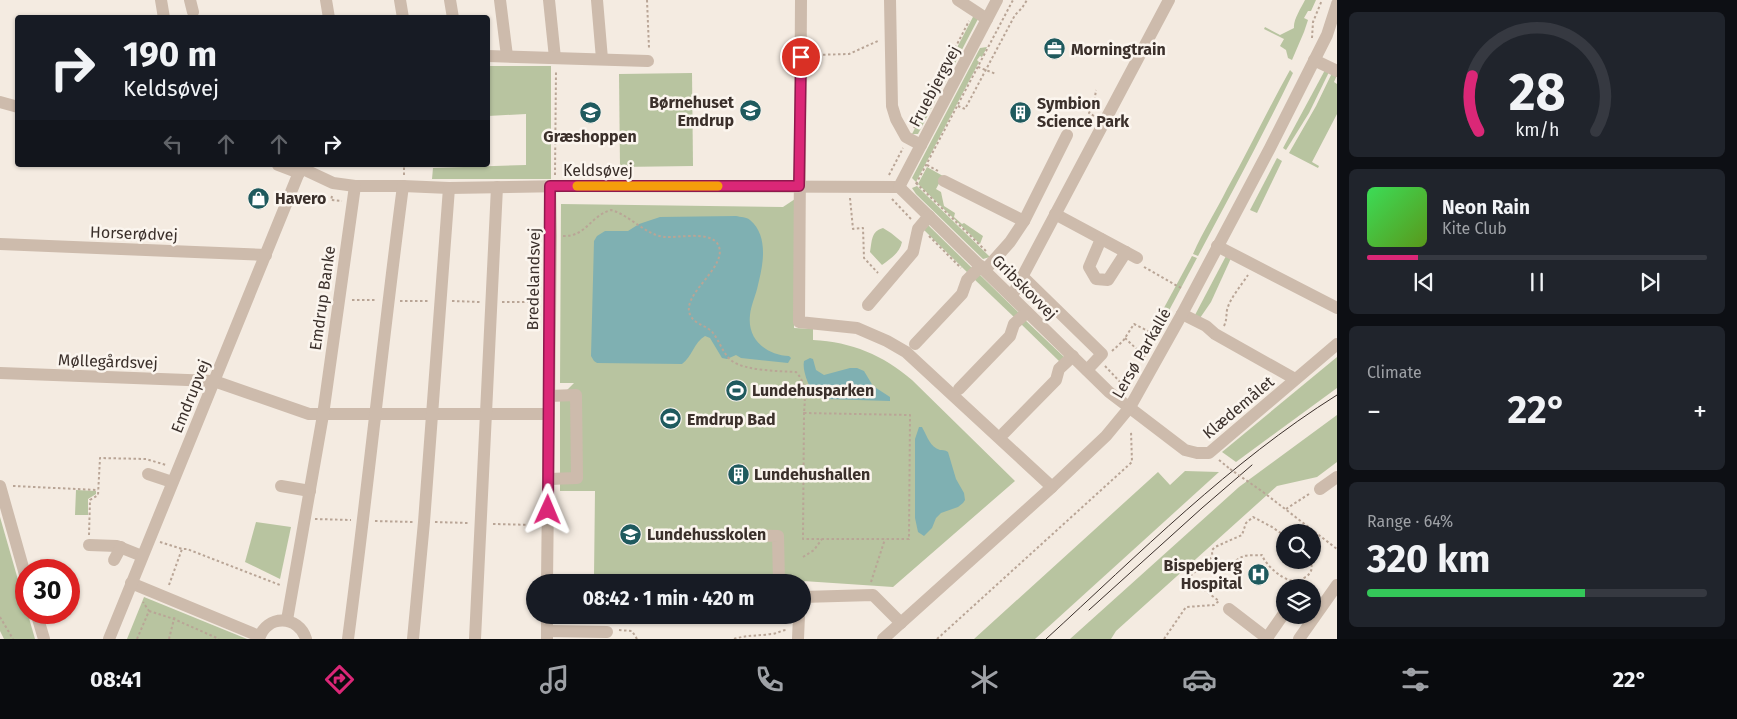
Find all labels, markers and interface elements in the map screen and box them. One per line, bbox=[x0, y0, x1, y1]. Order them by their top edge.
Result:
text: 190 m bbox=[123, 33, 217, 75]
icon: right bbox=[40, 35, 105, 100]
pin bbox=[780, 36, 822, 78]
office icon: Morningtrain bbox=[1043, 37, 1067, 61]
place label: Morningtrain bbox=[1071, 40, 1166, 59]
street label: Fruebjergvej bbox=[905, 42, 964, 130]
icon: arrive bbox=[787, 43, 815, 71]
text: 28 bbox=[1508, 61, 1566, 124]
text: Keldsøvej bbox=[123, 75, 219, 102]
place label: Børnehuset Emdrup bbox=[649, 93, 735, 130]
place label: Symbion Science Park bbox=[1037, 94, 1129, 131]
school or university icon: Børnehuset Emdrup bbox=[738, 99, 762, 123]
school or university icon: Græshoppen bbox=[578, 100, 602, 124]
building icon: Symbion Science Park bbox=[1009, 100, 1033, 124]
text: km/h bbox=[1515, 119, 1559, 141]
place label: Græshoppen bbox=[543, 127, 637, 146]
icon: left bbox=[159, 130, 187, 158]
icon: ahead bbox=[212, 130, 240, 158]
icon: ahead bbox=[265, 130, 293, 158]
icon: right bbox=[318, 130, 346, 158]
street label: Keldsøvej bbox=[563, 161, 633, 180]
shop icon: Havero bbox=[247, 186, 271, 210]
place label: Havero bbox=[275, 189, 326, 208]
text: Neon Rain bbox=[1442, 196, 1530, 219]
text: Kite Club bbox=[1442, 219, 1507, 238]
street label: Horserødvej bbox=[90, 222, 178, 245]
street label: Bredelandsvej bbox=[523, 227, 544, 331]
street label: Emdrup Banke bbox=[306, 245, 339, 352]
street label: Gribskovvej bbox=[988, 251, 1061, 324]
icon: previous bbox=[1410, 268, 1438, 296]
icon: pause bbox=[1523, 268, 1551, 296]
icon: next bbox=[1636, 268, 1664, 296]
street label: Lersø Parkallé bbox=[1108, 305, 1175, 402]
street label: Møllegårdsvej bbox=[58, 350, 158, 373]
street label: Emdrupvej bbox=[167, 357, 214, 436]
text: Climate bbox=[1367, 363, 1422, 382]
street label: Klædemålet bbox=[1199, 372, 1278, 443]
sports icon: Lundehusparken bbox=[724, 378, 748, 402]
place label: Lundehusparken bbox=[752, 381, 874, 400]
text: 22° bbox=[1507, 387, 1567, 433]
text: − bbox=[1367, 395, 1381, 428]
text: + bbox=[1693, 395, 1707, 428]
sports icon: Emdrup Bad bbox=[659, 407, 683, 431]
place label: Emdrup Bad bbox=[687, 410, 776, 429]
building icon: Lundehushallen bbox=[726, 462, 750, 486]
place label: Lundehushallen bbox=[754, 465, 870, 484]
position arrow bbox=[521, 483, 573, 535]
text: Range · 64% bbox=[1367, 512, 1453, 531]
school or university icon: Lundehusskolen bbox=[619, 522, 643, 546]
map controls bbox=[1276, 524, 1321, 624]
button: search bbox=[1276, 524, 1321, 569]
place label: Lundehusskolen bbox=[647, 525, 766, 544]
text: 320 km bbox=[1367, 536, 1490, 582]
place label: Bispebjerg Hospital bbox=[1164, 556, 1242, 593]
speed limit sign: 30 bbox=[15, 559, 80, 624]
hospital icon: Bispebjerg Hospital bbox=[1246, 562, 1270, 586]
button: layers bbox=[1276, 579, 1321, 624]
text: 08:42 · 1 min · 420 m bbox=[583, 587, 754, 610]
icon: directions bbox=[322, 662, 357, 697]
icon: music bbox=[537, 662, 572, 697]
icon: phone bbox=[752, 662, 787, 697]
icon: climate bbox=[967, 662, 1002, 697]
icon: car bbox=[1182, 662, 1217, 697]
icon: filters bbox=[1398, 662, 1433, 697]
text: 08:41 bbox=[90, 666, 142, 693]
text: 22° bbox=[1613, 666, 1647, 693]

